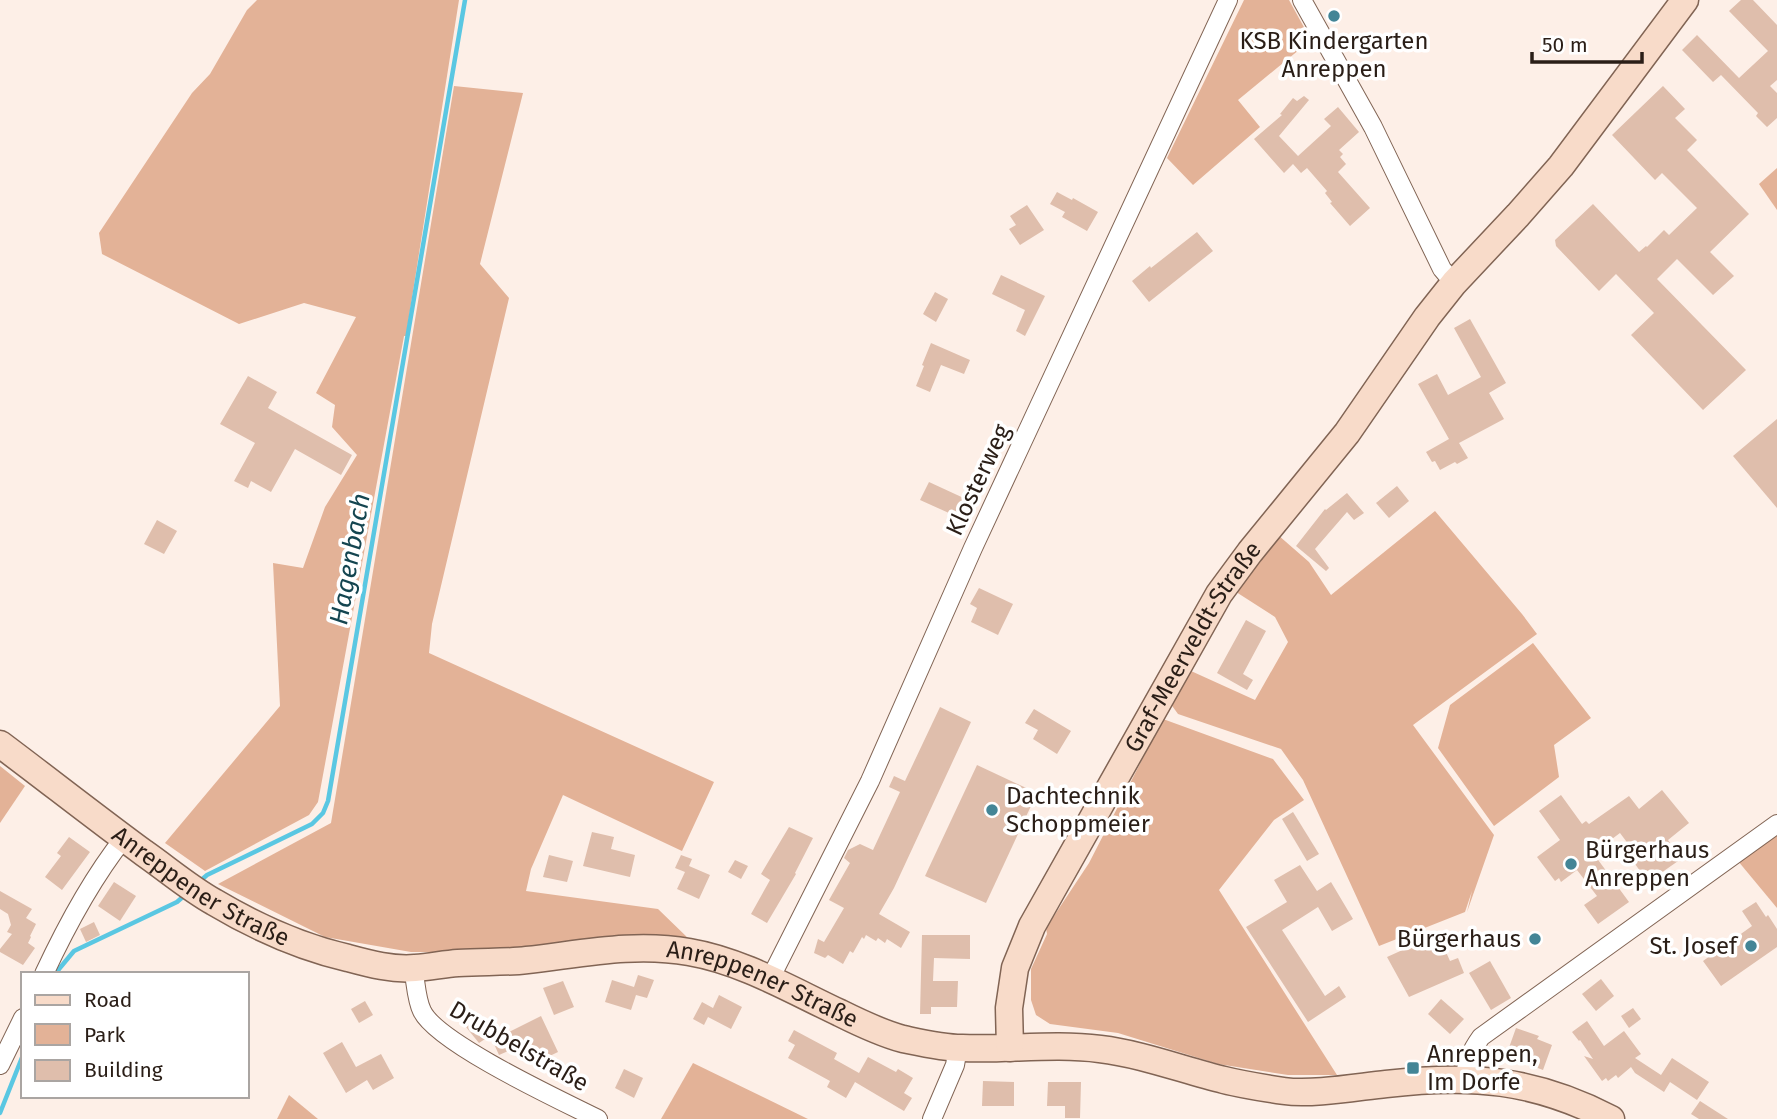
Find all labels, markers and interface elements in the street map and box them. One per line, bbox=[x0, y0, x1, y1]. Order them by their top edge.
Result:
marker: KSB Kindergarten Anreppen bbox=[1326, 8, 1342, 24]
scale bar bbox=[1532, 21, 1642, 65]
place label: KSB Kindergarten Anreppen bbox=[1239, 27, 1429, 83]
text: 50 m bbox=[1542, 32, 1588, 58]
street label: Klosterweg bbox=[940, 419, 1016, 540]
water label: Hagenbach bbox=[323, 491, 377, 627]
street label: Graf-Meerveldt-Straße bbox=[1119, 536, 1267, 757]
place label: Dachtechnik Schoppmeier bbox=[1006, 782, 1151, 838]
marker: Dachtechnik Schoppmeier bbox=[984, 802, 1000, 818]
street label: Anreppener Straße bbox=[107, 820, 294, 952]
place label: Bürgerhaus Anreppen bbox=[1585, 836, 1709, 892]
marker: Bürgerhaus Anreppen bbox=[1563, 856, 1579, 872]
place label: Bürgerhaus bbox=[1397, 925, 1521, 953]
marker: Bürgerhaus bbox=[1527, 931, 1543, 947]
place label: St. Josef bbox=[1649, 932, 1739, 960]
street label: Anreppener Straße bbox=[665, 935, 863, 1034]
marker: St. Josef bbox=[1743, 938, 1759, 954]
legend bbox=[21, 972, 248, 1098]
text: Road bbox=[84, 987, 132, 1013]
street label: Drubbelstraße bbox=[444, 995, 594, 1097]
text: Park bbox=[84, 1022, 126, 1048]
place label: Anreppen, Im Dorfe bbox=[1427, 1040, 1538, 1096]
text: Building bbox=[84, 1057, 163, 1083]
marker: Anreppen, Im Dorfe bbox=[1405, 1060, 1421, 1076]

